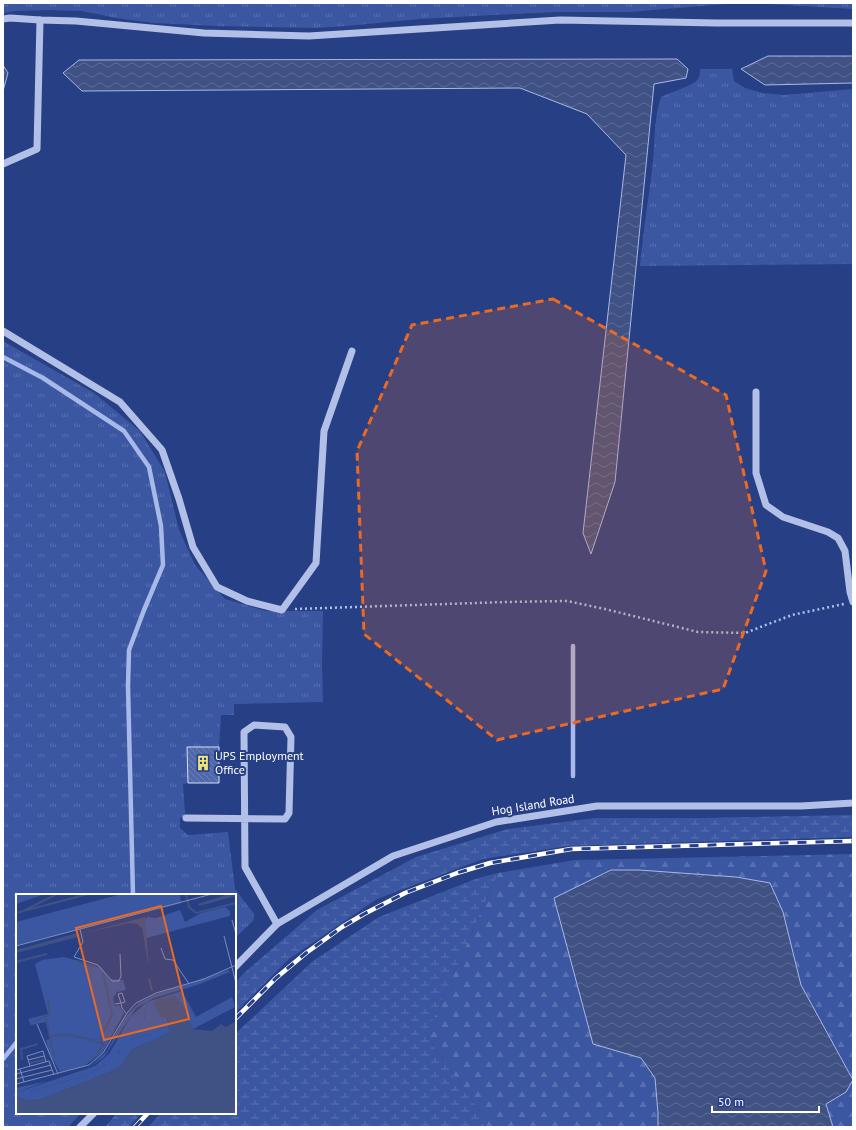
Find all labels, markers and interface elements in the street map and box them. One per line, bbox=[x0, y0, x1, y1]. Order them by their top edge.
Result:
place label: UPS Employment Office bbox=[215, 748, 304, 777]
building icon: UPS Employment Office bbox=[194, 754, 212, 772]
street label: Hog Island Road bbox=[490, 791, 575, 818]
inset map bbox=[16, 894, 236, 1114]
scale bar bbox=[712, 1088, 819, 1114]
text: 50 m bbox=[718, 1094, 744, 1109]

